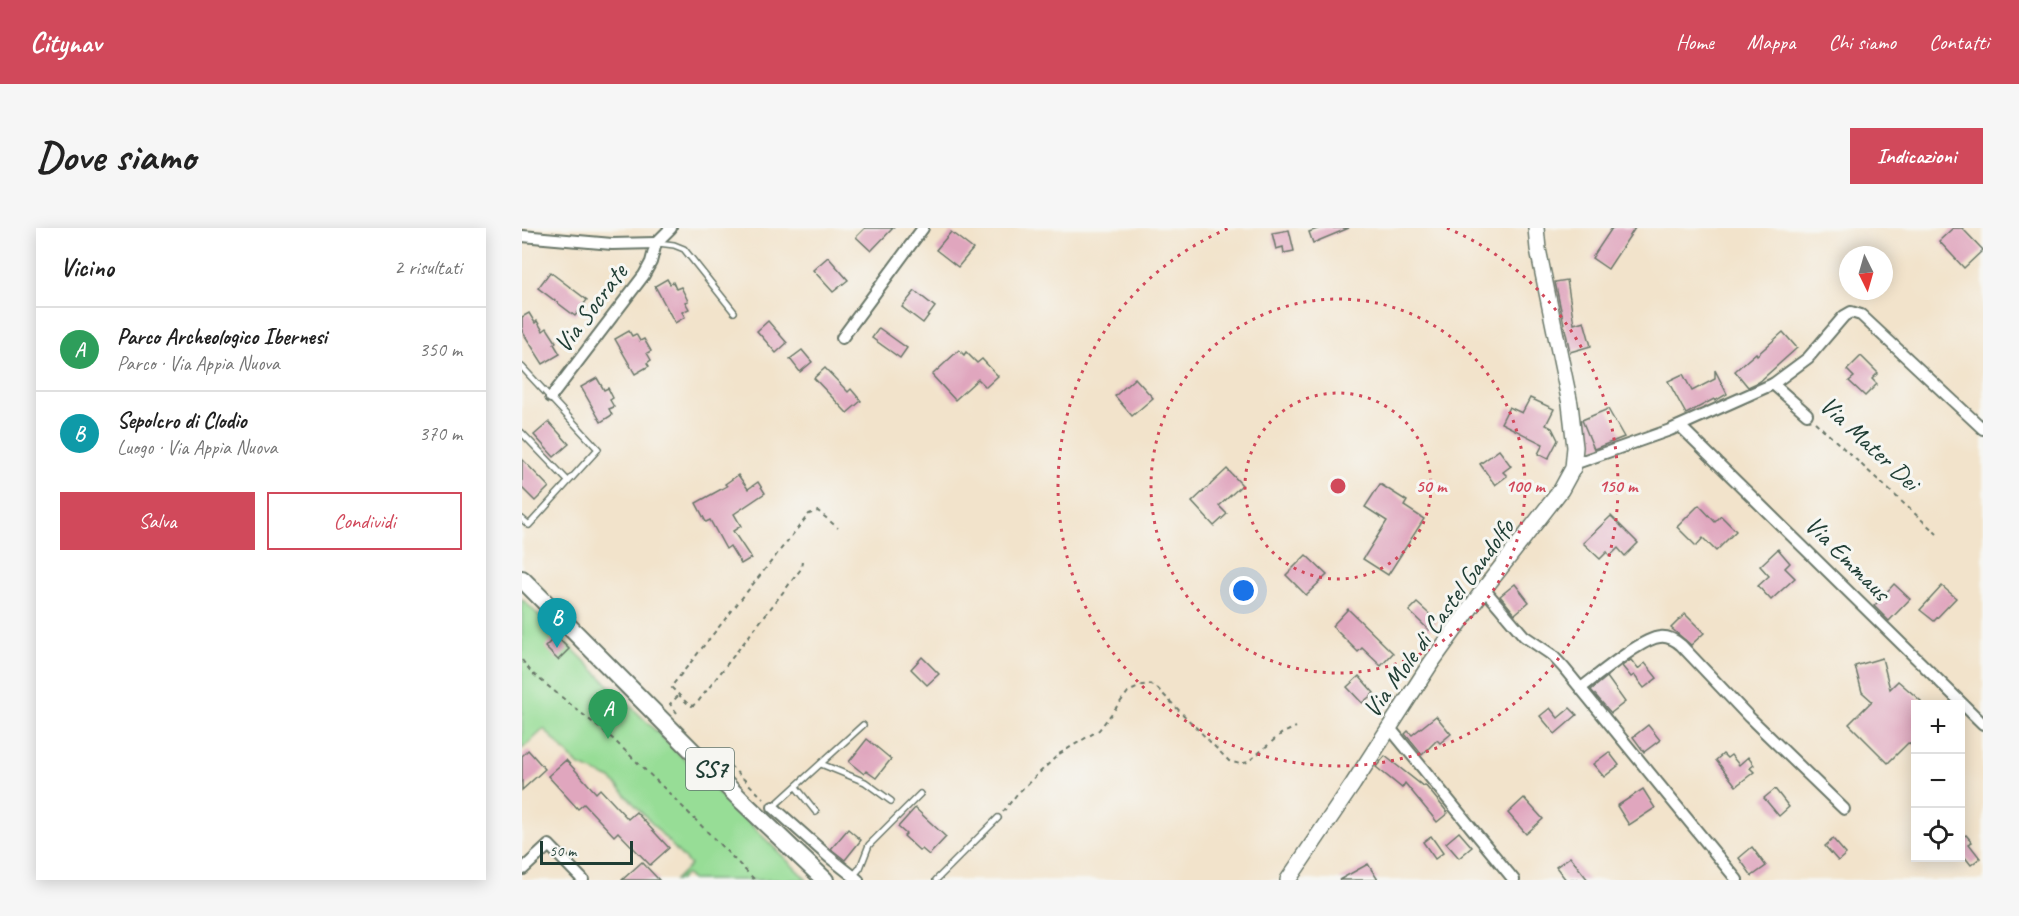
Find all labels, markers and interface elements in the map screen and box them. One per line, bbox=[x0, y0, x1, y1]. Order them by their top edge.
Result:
text: Citynav bbox=[30, 25, 101, 60]
text: Home bbox=[1676, 29, 1714, 55]
text: Mappa bbox=[1747, 29, 1795, 55]
text: Chi siamo bbox=[1828, 29, 1896, 55]
text: Contatti bbox=[1929, 29, 1989, 55]
button: Indicazioni bbox=[1850, 128, 1983, 184]
text: Dove siamo bbox=[36, 130, 195, 183]
north arrow bbox=[1839, 246, 1893, 300]
text: Vicino bbox=[60, 251, 114, 284]
text: 2 risultati bbox=[394, 255, 462, 280]
street label: Via Socrate bbox=[546, 256, 636, 359]
text: Parco Archeologico Ibernesi bbox=[117, 323, 327, 351]
text: A bbox=[74, 337, 85, 362]
text: 350 m bbox=[419, 337, 462, 362]
text: Parco · Via Appia Nuova bbox=[117, 351, 279, 376]
street label: Via Mater Dei bbox=[1813, 389, 1929, 500]
text: Sepolcro di Clodio bbox=[117, 407, 247, 435]
text: B bbox=[74, 421, 85, 446]
text: 370 m bbox=[419, 421, 462, 446]
text: Luogo · Via Appia Nuova bbox=[117, 435, 277, 460]
text: 50 m bbox=[1416, 475, 1448, 497]
text: 100 m bbox=[1506, 475, 1546, 497]
text: 150 m bbox=[1599, 475, 1639, 497]
centre of rings bbox=[1328, 476, 1348, 496]
button: Salva bbox=[60, 492, 255, 550]
button: Condividi bbox=[267, 492, 462, 550]
street label: Via Emmaus bbox=[1798, 509, 1899, 610]
street label: Via Mole di Castel Gandolfo bbox=[1355, 511, 1523, 724]
your location bbox=[1229, 576, 1258, 605]
pin: B bbox=[537, 598, 576, 648]
pin: A bbox=[588, 690, 628, 739]
map controls bbox=[1911, 700, 1965, 862]
button: + bbox=[1911, 700, 1965, 754]
road number: SS7 bbox=[686, 748, 734, 790]
button: − bbox=[1911, 754, 1965, 808]
button: locate bbox=[1911, 808, 1965, 862]
scale bar bbox=[540, 838, 633, 866]
text: 50 m bbox=[549, 841, 576, 861]

